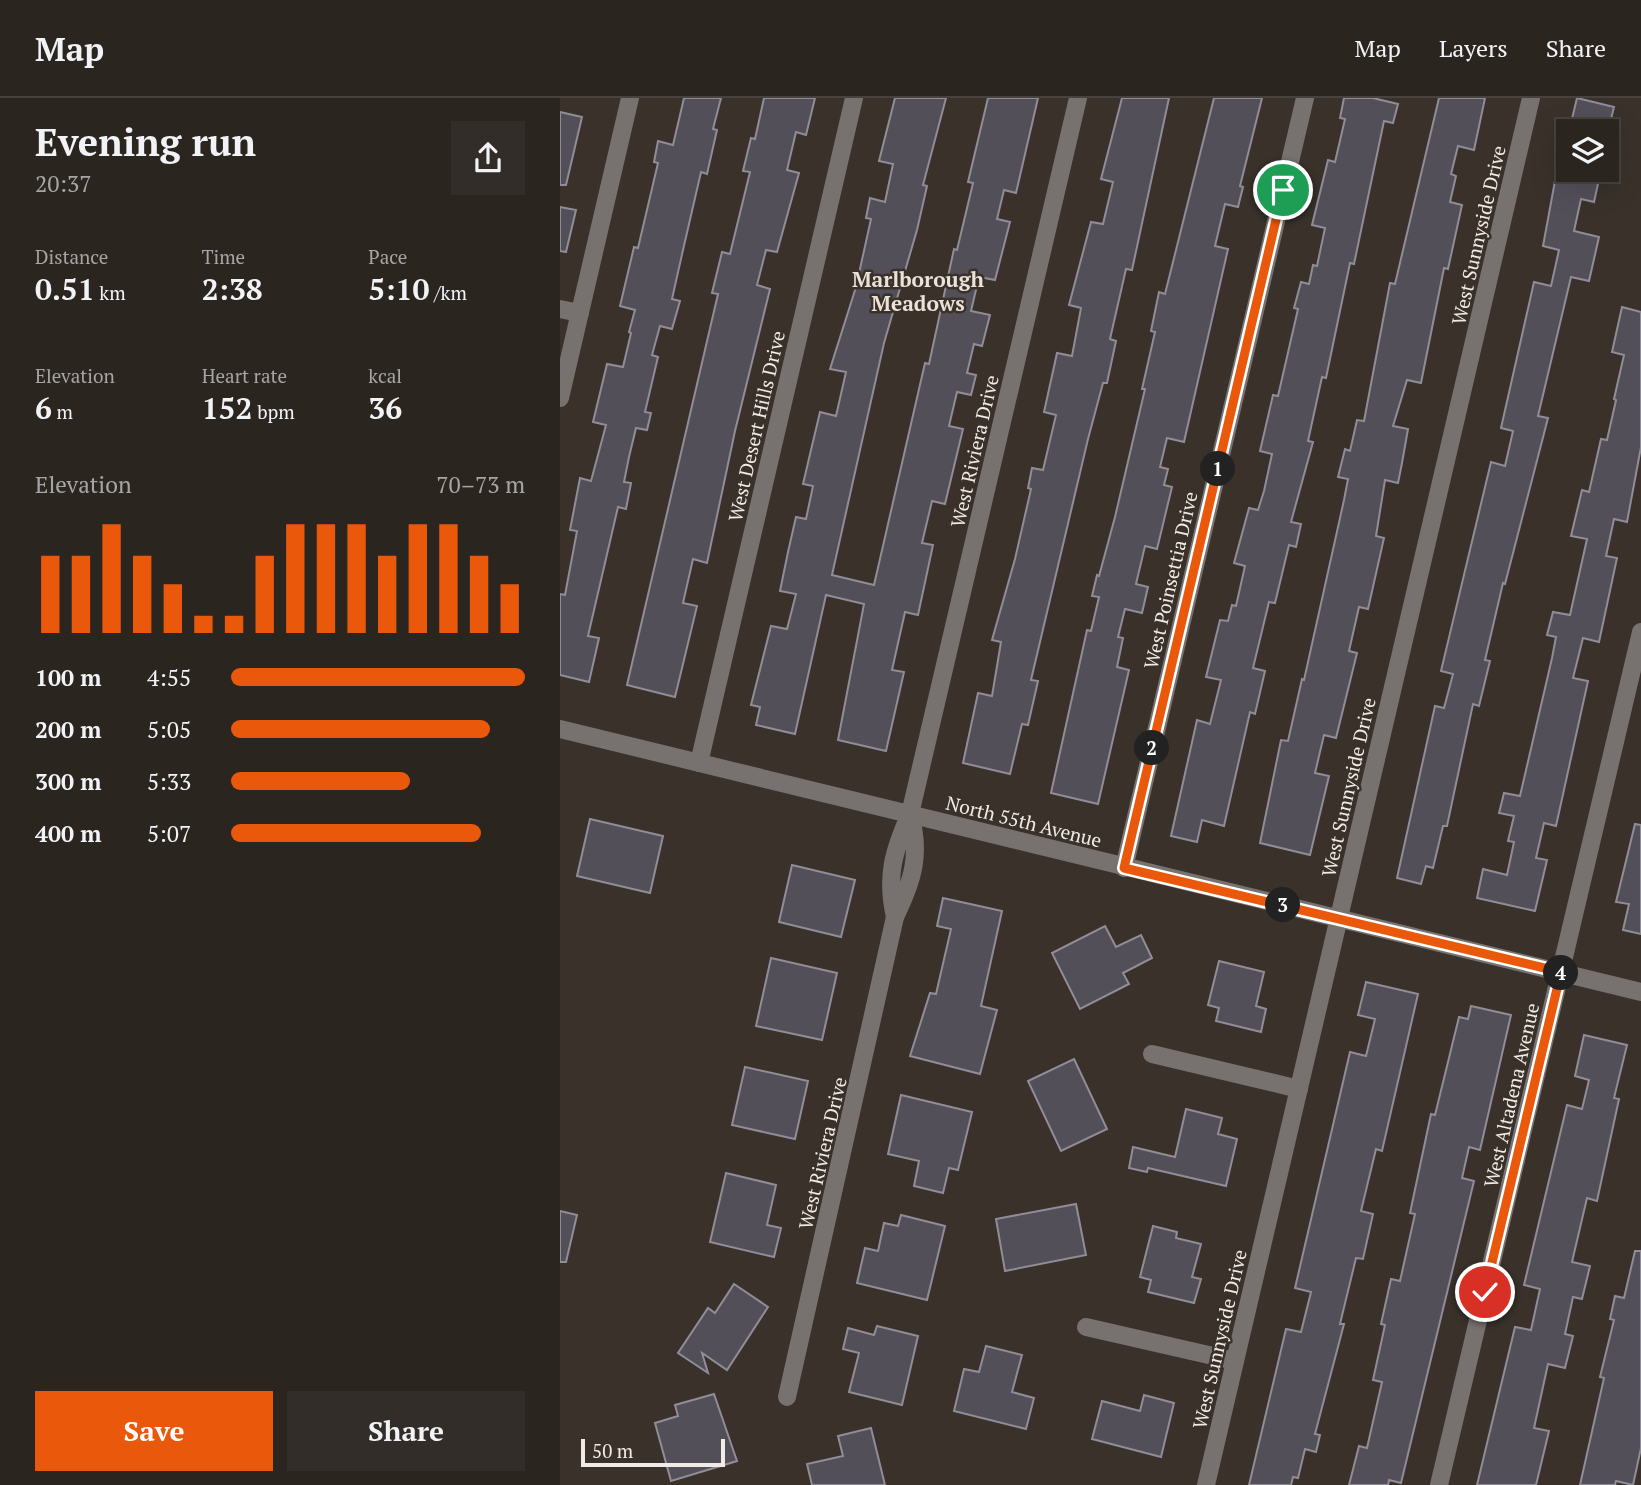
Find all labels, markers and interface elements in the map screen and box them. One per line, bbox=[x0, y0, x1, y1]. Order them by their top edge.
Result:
text: Map bbox=[35, 27, 104, 70]
text: Map bbox=[1354, 32, 1401, 64]
text: Layers bbox=[1439, 32, 1508, 64]
text: Share bbox=[1546, 32, 1606, 64]
text: Evening run bbox=[35, 117, 256, 167]
map controls bbox=[1556, 119, 1619, 182]
button: layers bbox=[1556, 119, 1619, 182]
button: share bbox=[451, 121, 525, 195]
street label: West Sunnyside Drive bbox=[1445, 143, 1511, 327]
pin bbox=[1253, 160, 1313, 220]
text: 20:37 bbox=[35, 168, 92, 199]
icon: arrive bbox=[1264, 171, 1302, 209]
text: Distance bbox=[35, 244, 108, 269]
text: Time bbox=[202, 244, 245, 269]
text: Pace bbox=[368, 244, 407, 269]
district label: Marlborough Meadows bbox=[852, 265, 985, 317]
text: 0.51 bbox=[35, 269, 95, 309]
text: 2:38 bbox=[202, 269, 263, 309]
text: 5:10 bbox=[368, 269, 429, 309]
text: km bbox=[95, 280, 126, 305]
text: /km bbox=[429, 280, 467, 305]
street label: West Desert Hills Drive bbox=[722, 328, 790, 524]
text: Elevation bbox=[35, 363, 115, 388]
text: Heart rate bbox=[202, 363, 287, 388]
text: kcal bbox=[368, 363, 402, 388]
street label: West Riviera Drive bbox=[944, 372, 1004, 530]
text: 6 bbox=[35, 388, 52, 428]
text: 152 bbox=[202, 388, 253, 428]
text: 36 bbox=[368, 388, 402, 428]
text: m bbox=[52, 399, 73, 424]
text: bpm bbox=[253, 399, 295, 424]
pin: 1 bbox=[1200, 452, 1236, 486]
text: 1 bbox=[1212, 456, 1223, 481]
text: Elevation bbox=[35, 469, 132, 500]
text: 70–73 m bbox=[436, 469, 525, 500]
street label: West Poinsettia Drive bbox=[1137, 489, 1203, 671]
text: 100 m bbox=[35, 662, 101, 693]
text: 4:55 bbox=[147, 662, 191, 693]
street label: West Sunnyside Drive bbox=[1315, 695, 1381, 879]
text: 200 m bbox=[35, 714, 101, 745]
text: 5:05 bbox=[147, 714, 191, 745]
pin: 2 bbox=[1134, 730, 1170, 766]
text: 2 bbox=[1146, 735, 1157, 760]
text: 300 m bbox=[35, 766, 101, 797]
text: 5:33 bbox=[147, 766, 191, 797]
street label: North 55th Avenue bbox=[944, 790, 1104, 852]
text: 400 m bbox=[35, 818, 101, 849]
text: 5:07 bbox=[147, 818, 191, 849]
pin: 3 bbox=[1266, 888, 1300, 922]
text: 3 bbox=[1277, 892, 1288, 917]
pin: 4 bbox=[1544, 956, 1578, 990]
text: 4 bbox=[1555, 960, 1566, 985]
street label: West Altadena Avenue bbox=[1478, 1000, 1544, 1190]
street label: West Riviera Drive bbox=[792, 1074, 852, 1232]
street label: West Sunnyside Drive bbox=[1186, 1247, 1252, 1431]
pin bbox=[1455, 1262, 1515, 1322]
icon: check bbox=[1466, 1273, 1504, 1311]
button: Save bbox=[35, 1391, 273, 1471]
button: Share bbox=[287, 1391, 525, 1471]
scale bar bbox=[581, 1436, 724, 1468]
text: 50 m bbox=[592, 1438, 633, 1463]

